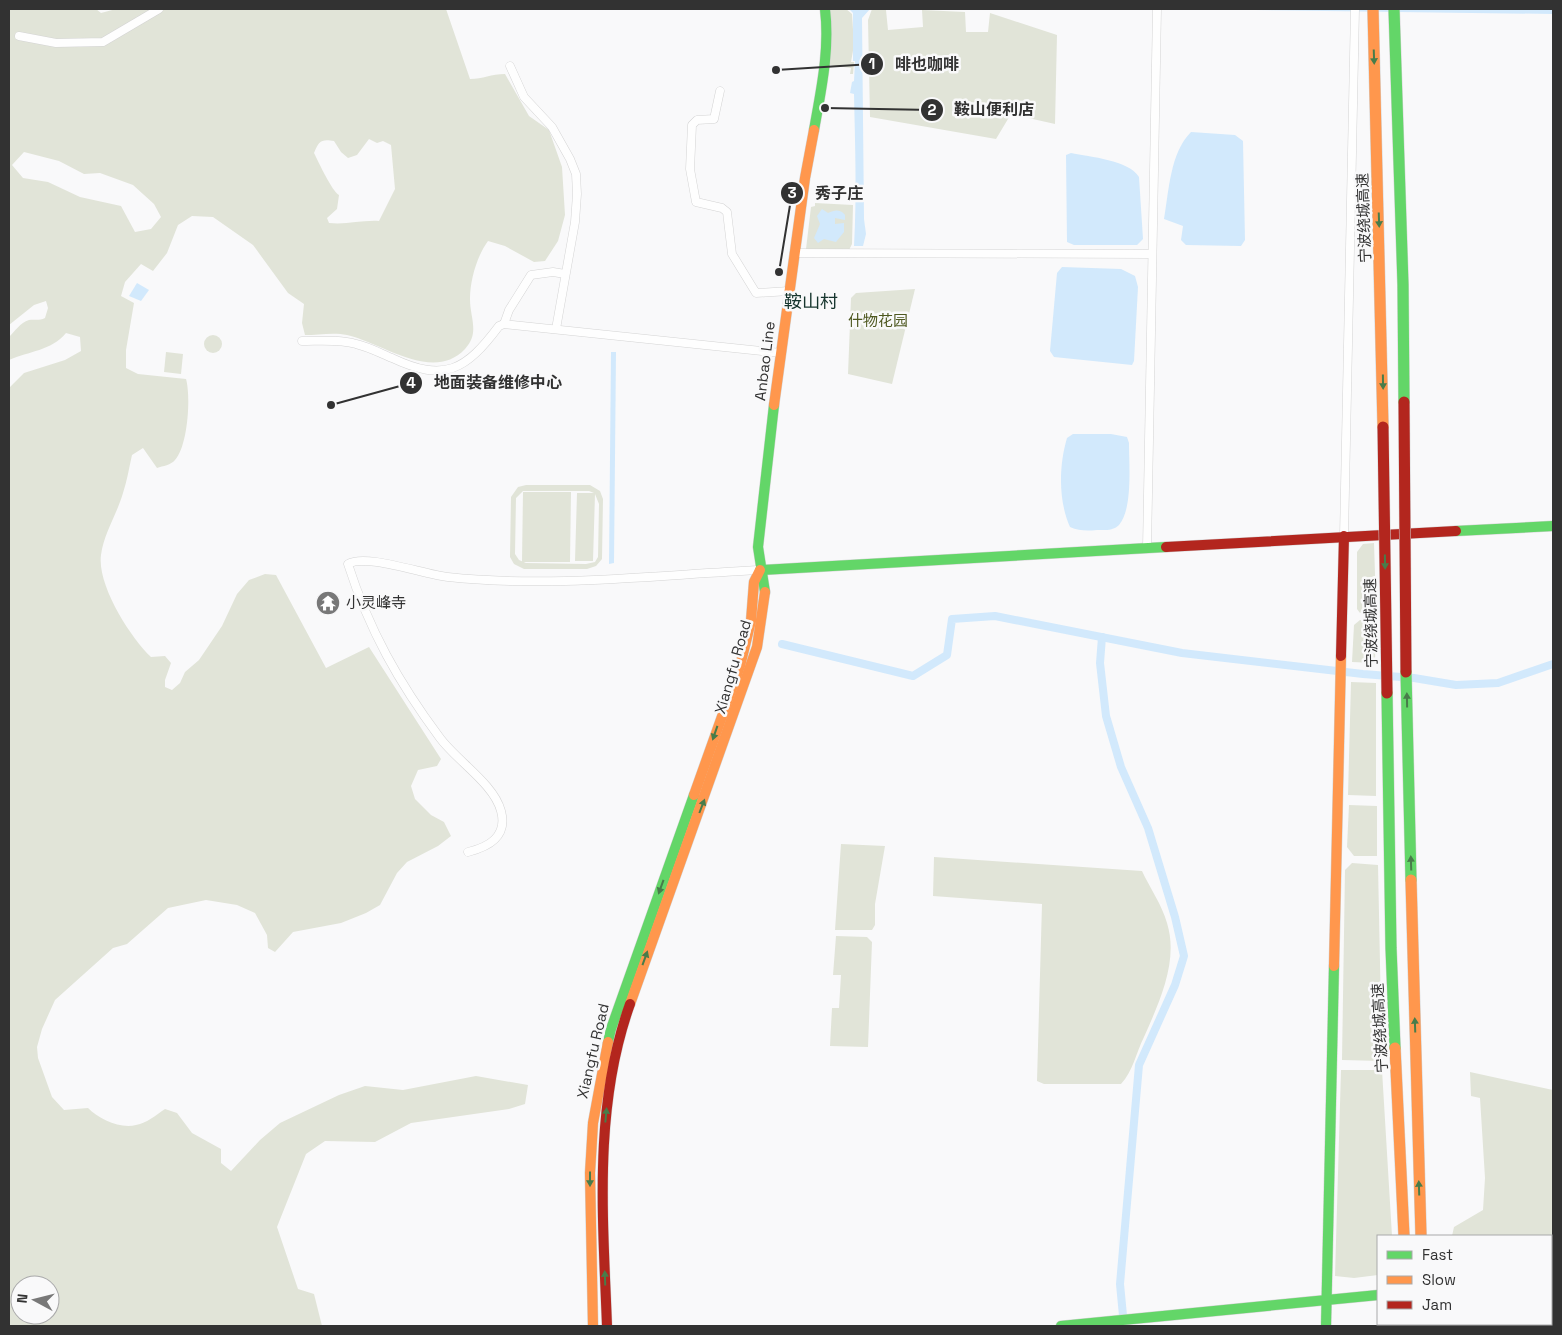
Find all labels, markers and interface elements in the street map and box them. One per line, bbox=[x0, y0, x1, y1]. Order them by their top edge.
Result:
callout: 啡也咖啡 bbox=[860, 49, 969, 80]
one-way arrow bbox=[1371, 50, 1379, 66]
text: 1 bbox=[869, 54, 875, 73]
text: 啡也咖啡 bbox=[895, 54, 959, 75]
callout: 鞍山便利店 bbox=[919, 94, 1044, 125]
text: 鞍山便利店 bbox=[954, 99, 1034, 120]
text: 2 bbox=[928, 100, 937, 119]
street label: 宁波绕城高速 bbox=[1352, 173, 1375, 263]
callout: 秀子庄 bbox=[780, 177, 873, 208]
text: 3 bbox=[787, 183, 797, 202]
text: 秀子庄 bbox=[815, 183, 863, 204]
one-way arrow bbox=[1375, 212, 1383, 228]
district label: 鞍山村 bbox=[784, 290, 838, 313]
park label: 什物花园 bbox=[848, 311, 908, 330]
street label: Anbao Line bbox=[750, 320, 779, 402]
callout: 地面装备维修中心 bbox=[399, 367, 572, 398]
text: 地面装备维修中心 bbox=[434, 372, 562, 393]
text: 4 bbox=[406, 373, 416, 392]
one-way arrow bbox=[1379, 375, 1387, 391]
one-way arrow bbox=[1382, 555, 1390, 571]
street label: 宁波绕城高速 bbox=[1360, 578, 1381, 668]
temple icon: 小灵峰寺 bbox=[315, 590, 341, 616]
place label: 小灵峰寺 bbox=[346, 593, 406, 612]
street label: Xiangfu Road bbox=[710, 618, 755, 716]
one-way arrow bbox=[1403, 692, 1411, 708]
one-way arrow bbox=[711, 726, 718, 741]
one-way arrow bbox=[698, 798, 706, 813]
one-way arrow bbox=[1406, 854, 1414, 870]
one-way arrow bbox=[657, 880, 665, 895]
one-way arrow bbox=[642, 951, 649, 966]
street label: 宁波绕城高速 bbox=[1368, 983, 1391, 1073]
street label: Xiangfu Road bbox=[572, 1001, 613, 1100]
one-way arrow bbox=[1411, 1017, 1419, 1033]
one-way arrow bbox=[602, 1107, 610, 1123]
one-way arrow bbox=[586, 1171, 594, 1187]
one-way arrow bbox=[1415, 1179, 1423, 1195]
legend bbox=[1377, 1235, 1552, 1325]
text: Fast bbox=[1422, 1245, 1453, 1264]
one-way arrow bbox=[601, 1269, 609, 1285]
text: Slow bbox=[1422, 1270, 1456, 1289]
north arrow bbox=[10, 1275, 60, 1325]
text: N bbox=[13, 1293, 32, 1304]
text: Jam bbox=[1422, 1295, 1452, 1314]

